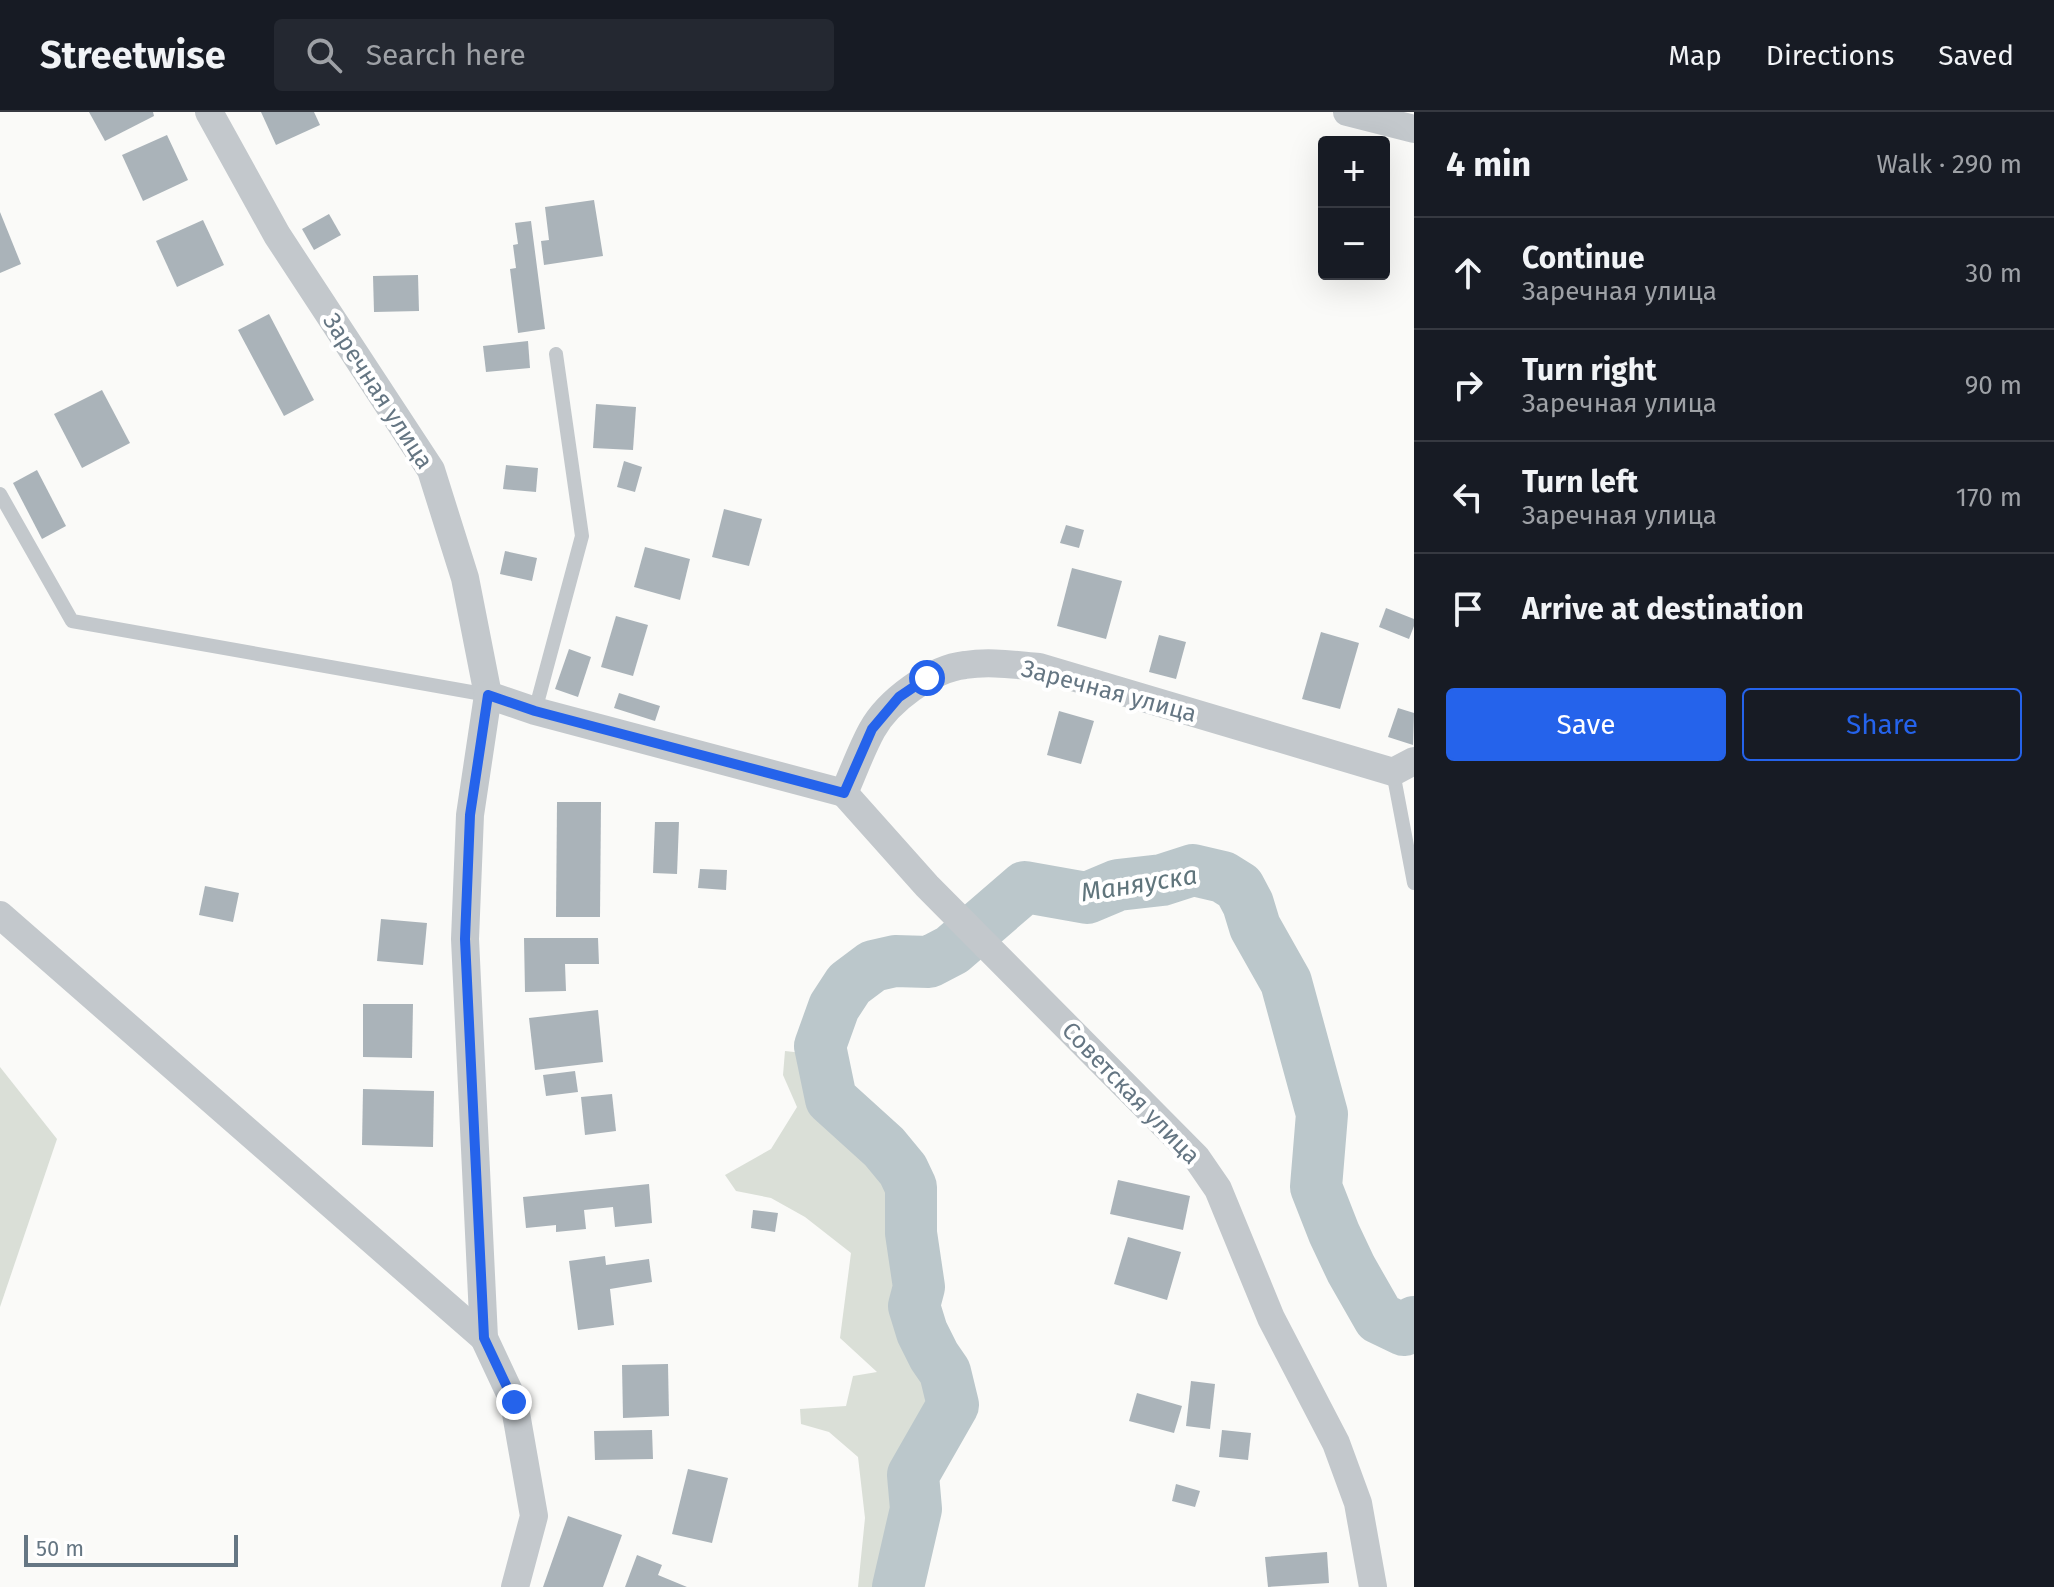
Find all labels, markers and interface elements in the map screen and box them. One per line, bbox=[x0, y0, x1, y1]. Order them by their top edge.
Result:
search box bbox=[274, 19, 834, 91]
text: Streetwise bbox=[40, 32, 226, 78]
icon: search bbox=[302, 33, 346, 77]
text: Search here bbox=[366, 37, 526, 73]
text: Map bbox=[1668, 39, 1722, 72]
text: Directions bbox=[1766, 39, 1894, 72]
text: Saved bbox=[1938, 39, 2014, 72]
map controls bbox=[1318, 136, 1390, 280]
button: + bbox=[1318, 136, 1390, 208]
text: 4 min bbox=[1446, 144, 1531, 185]
text: Walk · 290 m bbox=[1877, 149, 2022, 180]
button: − bbox=[1318, 208, 1390, 280]
text: Continue bbox=[1522, 240, 1645, 276]
icon: ahead bbox=[1446, 251, 1490, 295]
text: 30 m bbox=[1965, 258, 2022, 289]
text: Заречная улица bbox=[1522, 276, 1717, 307]
street label: Заречная улица bbox=[317, 308, 439, 474]
text: Turn right bbox=[1522, 352, 1657, 388]
icon: right bbox=[1446, 363, 1490, 407]
text: 90 m bbox=[1965, 370, 2022, 401]
text: Заречная улица bbox=[1522, 388, 1717, 419]
text: Turn left bbox=[1522, 464, 1638, 500]
icon: left bbox=[1446, 475, 1490, 519]
text: 170 m bbox=[1956, 482, 2022, 513]
text: Заречная улица bbox=[1522, 500, 1717, 531]
icon: arrive bbox=[1446, 587, 1490, 631]
text: Arrive at destination bbox=[1522, 591, 1804, 627]
street label: Заречная улица bbox=[1018, 654, 1200, 728]
route start bbox=[909, 660, 945, 696]
button: Save bbox=[1446, 688, 1726, 761]
button: Share bbox=[1742, 688, 2022, 761]
water label: Маняуска bbox=[1079, 860, 1199, 908]
street label: Советская улица bbox=[1056, 1016, 1206, 1170]
route end bbox=[496, 1384, 532, 1420]
scale bar bbox=[24, 1531, 238, 1567]
text: 50 m bbox=[36, 1535, 84, 1562]

